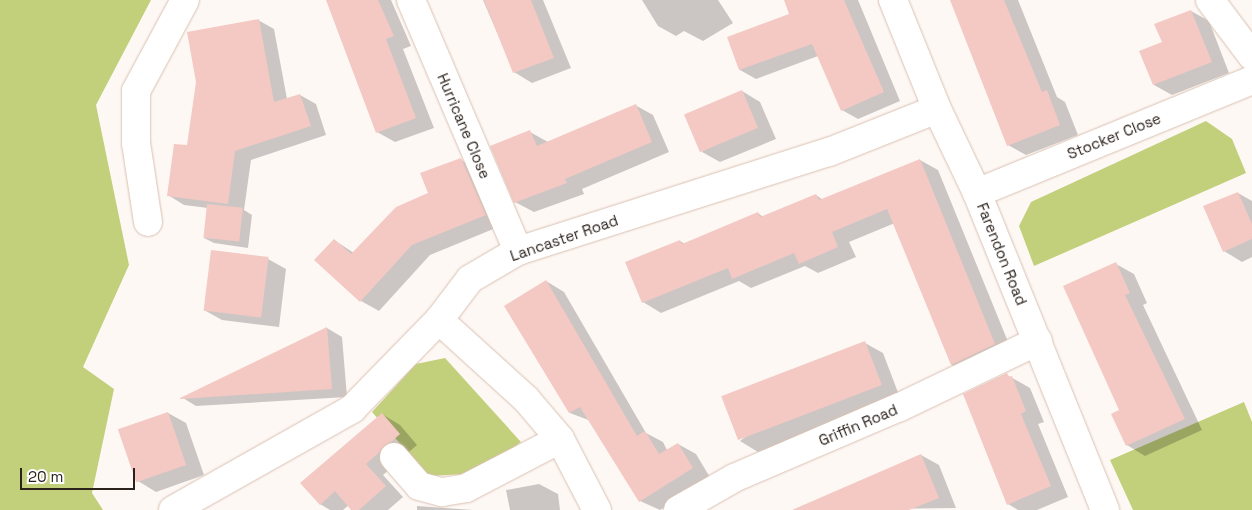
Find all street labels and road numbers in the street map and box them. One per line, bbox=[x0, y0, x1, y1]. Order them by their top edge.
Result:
street label: Hurricane Close bbox=[434, 71, 494, 181]
street label: Stocker Close bbox=[1065, 109, 1163, 163]
street label: Farendon Road bbox=[973, 200, 1031, 308]
street label: Lancaster Road bbox=[508, 211, 620, 265]
street label: Griffin Road bbox=[816, 400, 900, 450]

